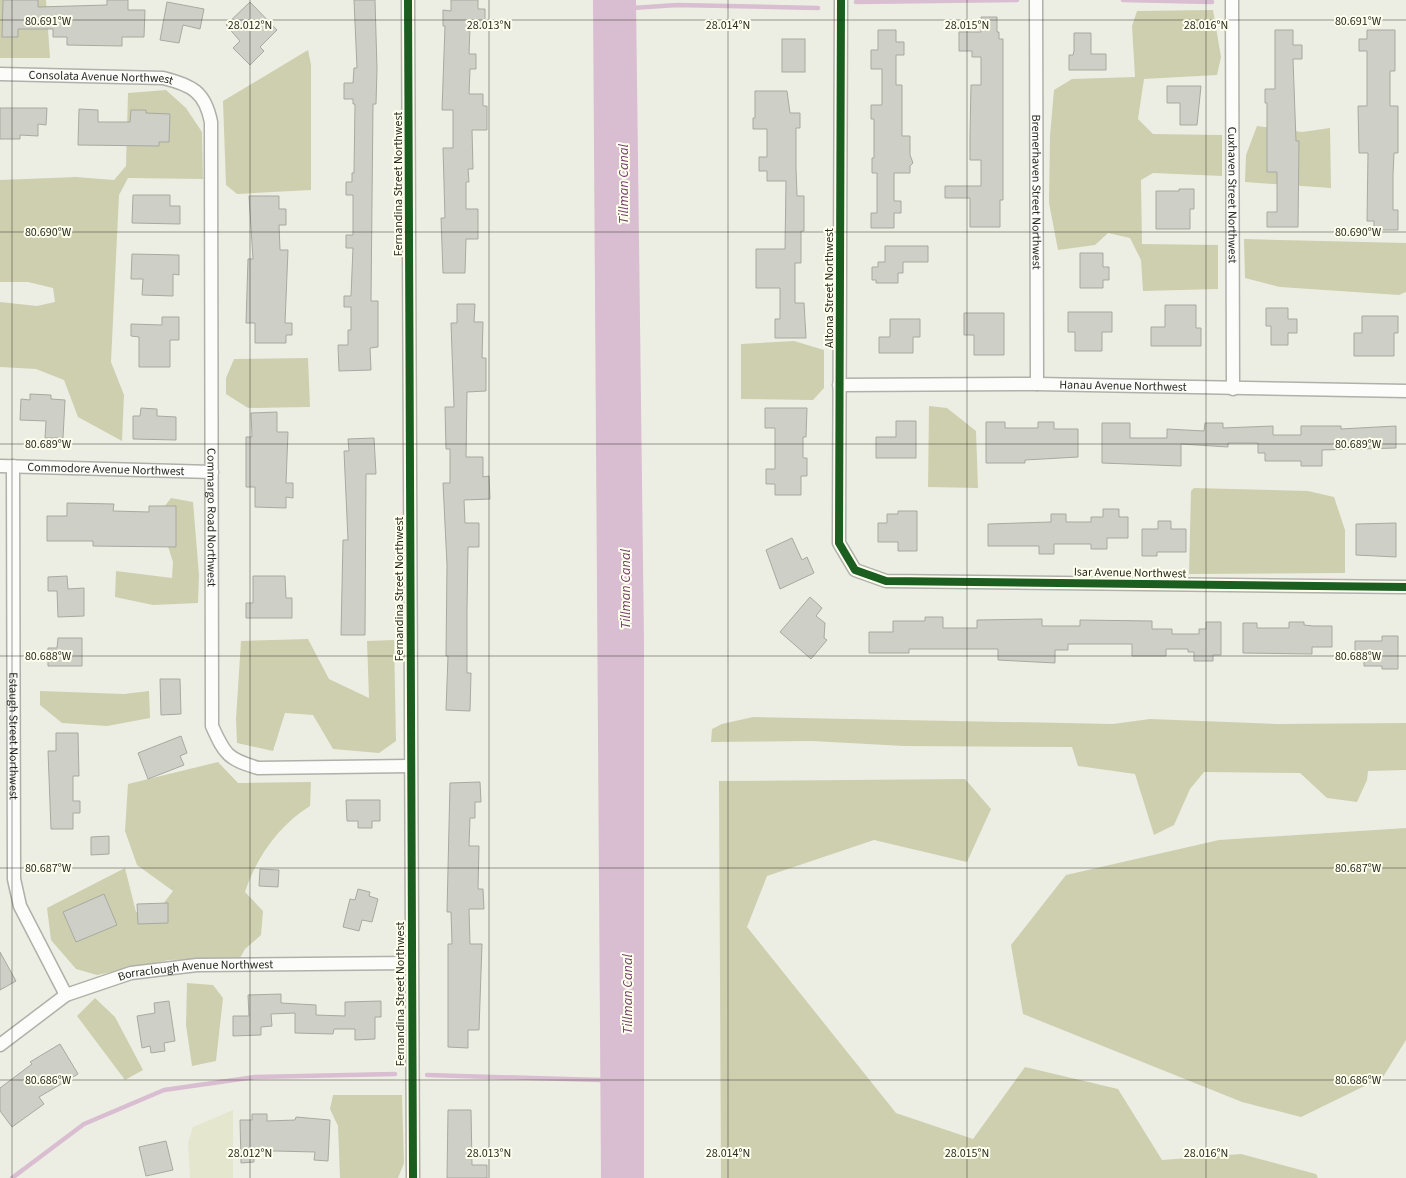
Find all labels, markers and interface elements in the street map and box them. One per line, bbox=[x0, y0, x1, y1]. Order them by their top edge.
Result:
text: 80.691°W bbox=[25, 13, 72, 30]
text: 80.691°W bbox=[1335, 13, 1382, 30]
text: 28.012°N bbox=[228, 17, 272, 34]
text: 28.013°N bbox=[467, 17, 511, 34]
text: 28.014°N bbox=[706, 17, 750, 34]
text: 28.015°N bbox=[945, 17, 989, 34]
text: 28.016°N bbox=[1184, 17, 1228, 34]
street label: Consolata Avenue Northwest bbox=[28, 66, 175, 89]
street label: Fernandina Street Northwest bbox=[390, 112, 407, 256]
street label: Bremerhaven Street Northwest bbox=[1028, 114, 1045, 270]
street label: Cuxhaven Street Northwest bbox=[1224, 127, 1241, 263]
water label: Tillman Canal bbox=[614, 144, 634, 224]
text: 80.690°W bbox=[25, 224, 72, 241]
text: 80.690°W bbox=[1335, 224, 1382, 241]
street label: Altona Street Northwest bbox=[821, 228, 838, 348]
street label: Hanau Avenue Northwest bbox=[1059, 376, 1187, 395]
text: 80.689°W bbox=[25, 436, 72, 453]
text: 80.689°W bbox=[1335, 436, 1382, 453]
street label: Commargo Road Northwest bbox=[203, 448, 220, 587]
street label: Commodore Avenue Northwest bbox=[27, 458, 185, 480]
street label: Fernandina Street Northwest bbox=[391, 517, 408, 661]
water label: Tillman Canal bbox=[616, 549, 636, 629]
street label: Isar Avenue Northwest bbox=[1074, 564, 1186, 582]
text: 80.688°W bbox=[25, 648, 72, 665]
text: 80.688°W bbox=[1335, 648, 1382, 665]
street label: Estaugh Street Northwest bbox=[5, 672, 22, 800]
text: 80.687°W bbox=[25, 860, 72, 877]
text: 80.687°W bbox=[1335, 860, 1382, 877]
street label: Fernandina Street Northwest bbox=[392, 922, 409, 1066]
water label: Tillman Canal bbox=[618, 954, 638, 1034]
street label: Borraclough Avenue Northwest bbox=[115, 956, 273, 985]
text: 80.686°W bbox=[25, 1072, 72, 1089]
text: 80.686°W bbox=[1335, 1072, 1382, 1089]
text: 28.012°N bbox=[228, 1145, 272, 1162]
text: 28.013°N bbox=[467, 1145, 511, 1162]
text: 28.014°N bbox=[706, 1145, 750, 1162]
text: 28.015°N bbox=[945, 1145, 989, 1162]
text: 28.016°N bbox=[1184, 1145, 1228, 1162]

